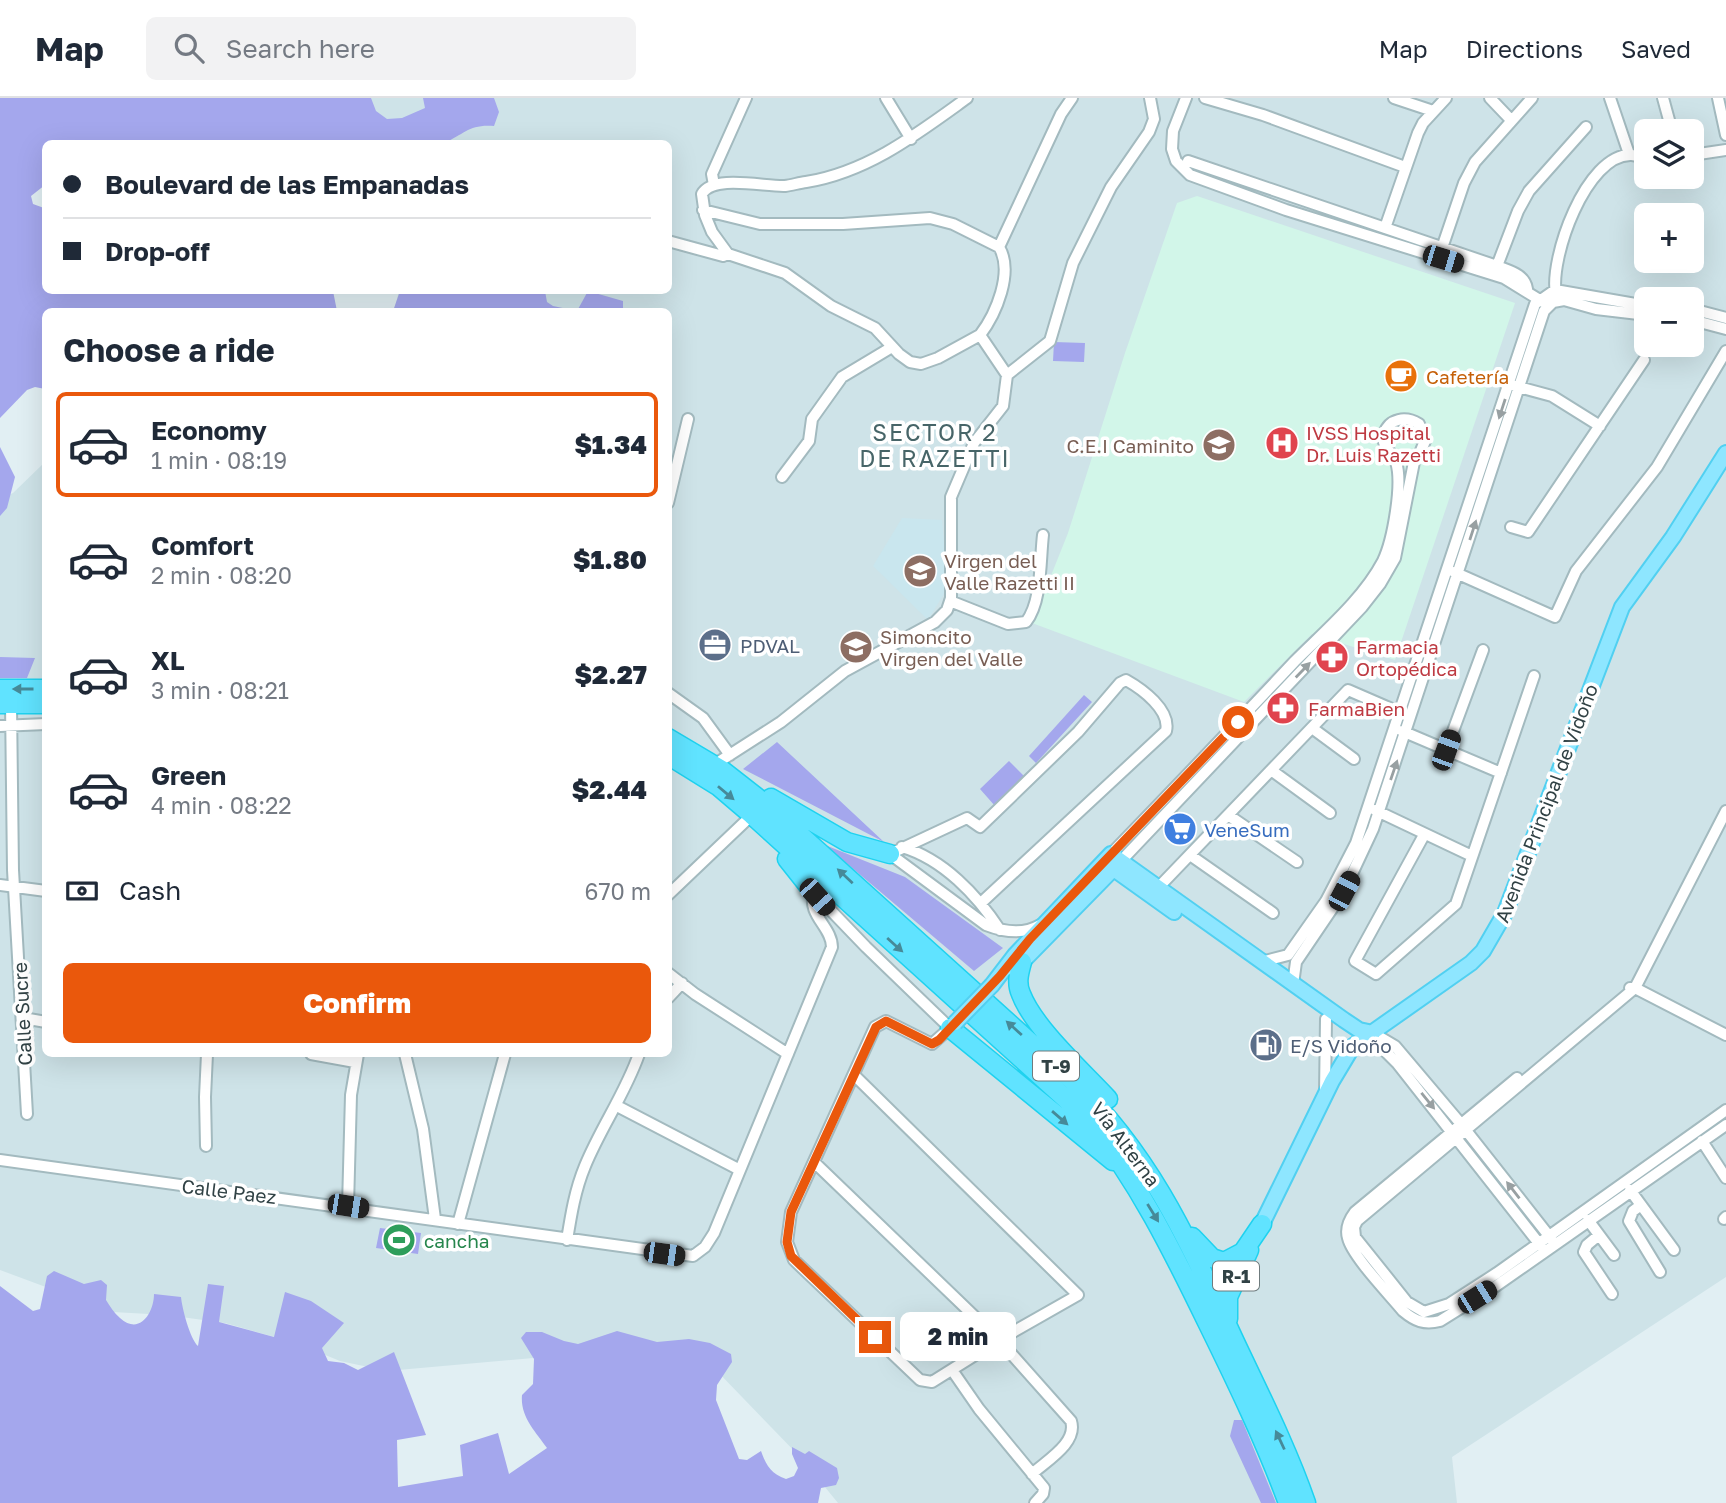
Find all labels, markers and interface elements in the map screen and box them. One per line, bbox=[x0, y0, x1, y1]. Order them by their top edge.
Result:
search box bbox=[146, 17, 636, 80]
text: Map bbox=[35, 29, 104, 68]
icon: search bbox=[170, 29, 208, 67]
text: Search here bbox=[226, 33, 375, 64]
text: Map bbox=[1379, 34, 1428, 63]
text: Directions bbox=[1466, 34, 1583, 63]
text: Saved bbox=[1621, 34, 1691, 63]
map controls bbox=[1634, 119, 1704, 357]
button: layers bbox=[1634, 119, 1704, 189]
text: Boulevard de las Empanadas bbox=[105, 169, 469, 200]
button: + bbox=[1634, 203, 1704, 273]
text: Drop-off bbox=[105, 236, 210, 267]
car bbox=[1420, 243, 1467, 275]
button: − bbox=[1634, 287, 1704, 357]
text: Choose a ride bbox=[63, 331, 275, 369]
cafe icon: Cafetería bbox=[1382, 357, 1420, 395]
place label: Cafetería bbox=[1426, 365, 1509, 388]
one-way arrow bbox=[1496, 399, 1506, 420]
icon: car bbox=[67, 413, 130, 476]
text: Economy bbox=[151, 415, 267, 446]
district label: SECTOR 2 DE RAZETTI bbox=[859, 418, 1011, 472]
place label: IVSS Hospital Dr. Luis Razetti bbox=[1306, 421, 1441, 466]
hospital icon: IVSS Hospital Dr. Luis Razetti bbox=[1263, 424, 1301, 462]
school or university icon: C.E.I Caminito bbox=[1200, 426, 1238, 464]
text: $1.34 bbox=[574, 429, 647, 460]
place label: C.E.I Caminito bbox=[1066, 434, 1194, 457]
text: 1 min · 08:19 bbox=[151, 446, 287, 474]
one-way arrow bbox=[1469, 520, 1479, 541]
icon: car bbox=[67, 528, 130, 591]
text: Comfort bbox=[151, 530, 254, 561]
text: $1.80 bbox=[573, 544, 647, 575]
place label: Virgen del Valle Razetti II bbox=[944, 549, 1075, 594]
school or university icon: Virgen del Valle Razetti II bbox=[901, 552, 939, 590]
text: 2 min · 08:20 bbox=[151, 561, 292, 589]
place label: Simoncito Virgen del Valle bbox=[880, 625, 1023, 670]
office icon: PDVAL bbox=[696, 626, 734, 664]
school or university icon: Simoncito Virgen del Valle bbox=[837, 628, 875, 666]
place label: PDVAL bbox=[740, 634, 800, 657]
place label: Farmacia Ortopédica bbox=[1356, 635, 1457, 680]
pharmacy icon: Farmacia Ortopédica bbox=[1313, 638, 1351, 676]
icon: car bbox=[67, 643, 130, 706]
text: XL bbox=[151, 645, 185, 676]
text: $2.27 bbox=[575, 659, 647, 690]
one-way arrow bbox=[1294, 662, 1310, 679]
text: 3 min · 08:21 bbox=[151, 676, 289, 704]
street label: Avenida Principal de Vidoño bbox=[1490, 681, 1602, 925]
one-way arrow bbox=[12, 683, 34, 695]
pharmacy icon: FarmaBien bbox=[1264, 689, 1302, 727]
place label: FarmaBien bbox=[1308, 697, 1405, 720]
route start bbox=[1222, 706, 1254, 738]
car bbox=[1429, 727, 1464, 773]
icon: car bbox=[67, 758, 130, 821]
one-way arrow bbox=[1389, 759, 1400, 780]
text: Green bbox=[151, 760, 226, 791]
text: $2.44 bbox=[572, 774, 647, 805]
one-way arrow bbox=[716, 785, 734, 800]
text: 4 min · 08:22 bbox=[151, 791, 292, 819]
supermarket icon: VeneSum bbox=[1161, 810, 1199, 848]
place label: VeneSum bbox=[1204, 818, 1290, 841]
car bbox=[1325, 868, 1364, 914]
one-way arrow bbox=[837, 869, 854, 885]
icon: cash bbox=[63, 872, 101, 910]
car bbox=[796, 874, 839, 920]
text: Cash bbox=[119, 875, 181, 906]
text: 670 m bbox=[585, 877, 651, 905]
one-way arrow bbox=[886, 937, 904, 953]
street label: Calle Sucre bbox=[8, 962, 36, 1066]
button: Confirm bbox=[63, 963, 651, 1043]
one-way arrow bbox=[1005, 1020, 1023, 1036]
fuel station icon: E/S Vidoño bbox=[1247, 1026, 1285, 1064]
place label: E/S Vidoño bbox=[1290, 1034, 1392, 1057]
road number: T-9 bbox=[1033, 1051, 1079, 1080]
one-way arrow bbox=[1420, 1091, 1435, 1109]
street label: Vía Alterna bbox=[1087, 1097, 1165, 1191]
one-way arrow bbox=[1052, 1110, 1069, 1125]
street label: Calle Paez bbox=[180, 1174, 278, 1208]
one-way arrow bbox=[1506, 1181, 1521, 1199]
car bbox=[326, 1192, 371, 1220]
one-way arrow bbox=[1146, 1203, 1159, 1222]
sports icon: cancha bbox=[380, 1221, 418, 1259]
place label: cancha bbox=[424, 1229, 490, 1252]
car bbox=[642, 1241, 687, 1267]
road number: R-1 bbox=[1213, 1261, 1259, 1290]
car bbox=[1454, 1277, 1501, 1317]
callout: 2 min bbox=[900, 1312, 1015, 1362]
route end bbox=[859, 1321, 891, 1353]
text: 2 min bbox=[928, 1322, 988, 1350]
one-way arrow bbox=[1275, 1430, 1286, 1450]

